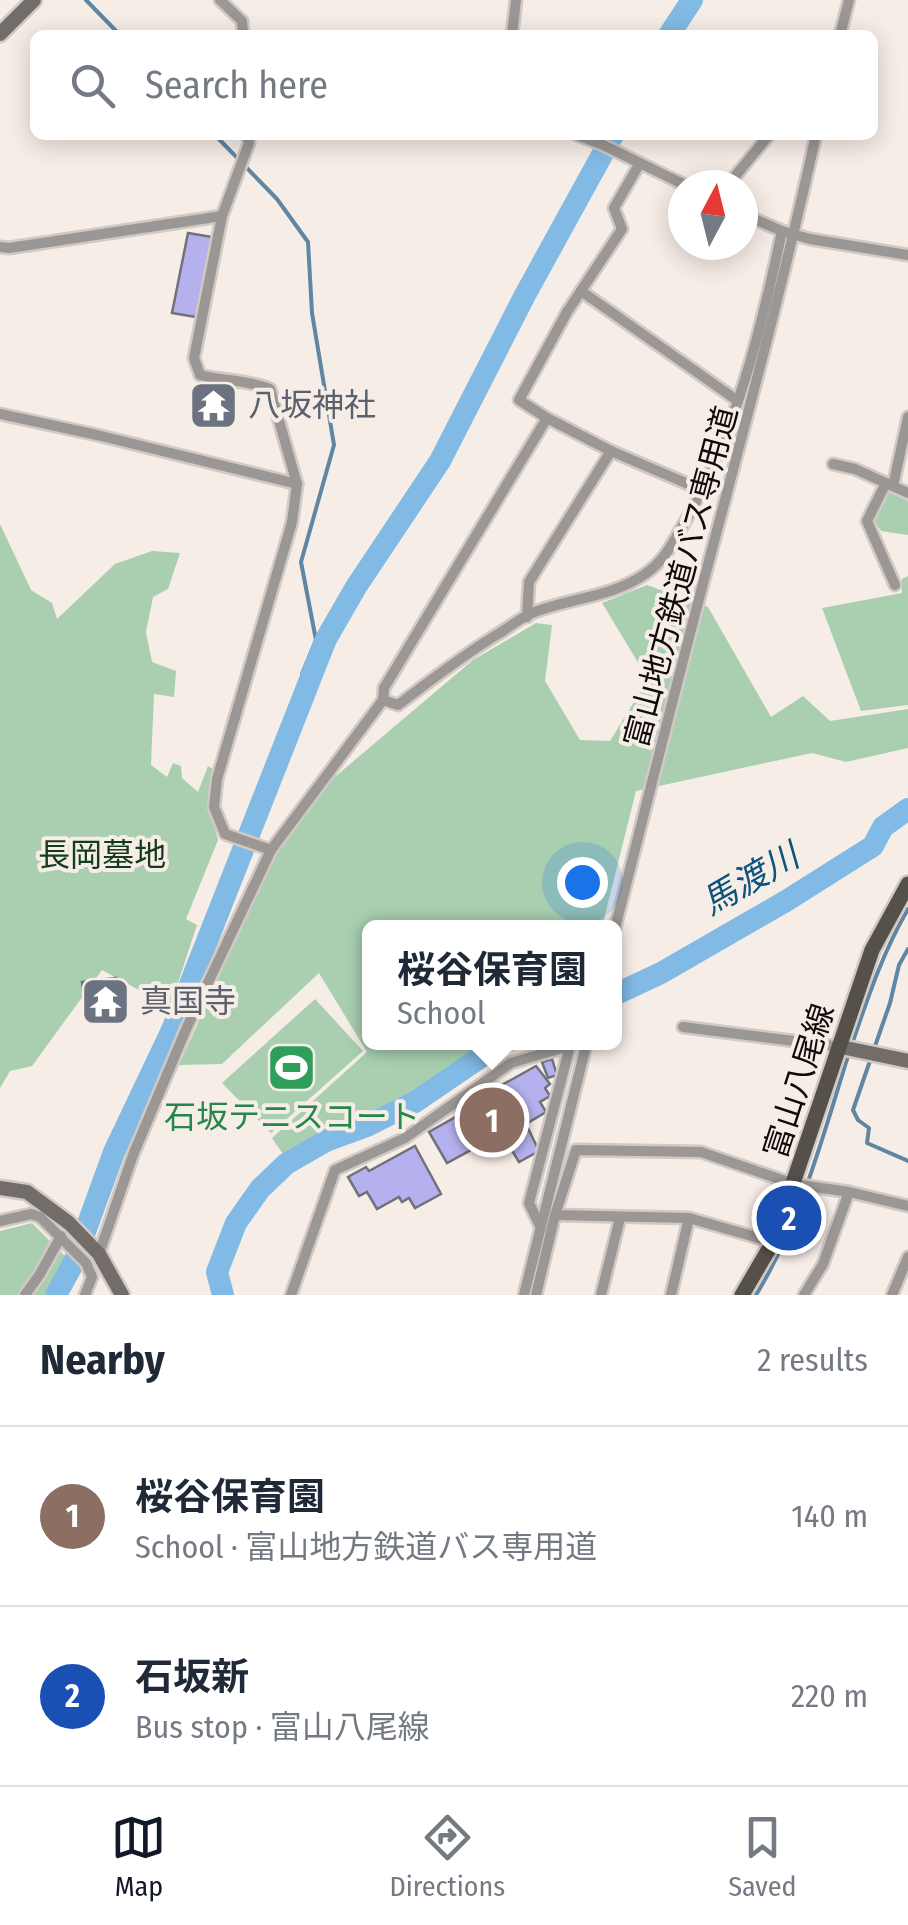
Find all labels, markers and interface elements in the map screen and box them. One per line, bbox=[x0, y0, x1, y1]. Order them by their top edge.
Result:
search box bbox=[30, 30, 878, 140]
icon: search bbox=[65, 58, 120, 113]
text: Search here bbox=[145, 62, 328, 108]
north arrow bbox=[668, 170, 758, 260]
temple icon: 八坂神社 bbox=[187, 379, 239, 431]
place label: 八坂神社 bbox=[248, 386, 376, 424]
street label: 富山地方鉄道バス専用道 bbox=[617, 402, 745, 752]
water label: 馬渡川 bbox=[694, 833, 809, 923]
park label: 長岡墓地 bbox=[38, 836, 166, 874]
your location bbox=[557, 857, 608, 908]
popup bbox=[362, 920, 622, 1050]
text: 桜谷保育園 bbox=[397, 947, 587, 993]
temple icon: 真国寺 bbox=[79, 975, 131, 1027]
place label: 真国寺 bbox=[140, 982, 236, 1020]
text: School bbox=[397, 994, 486, 1032]
street label: 富山八尾線 bbox=[756, 999, 842, 1163]
sports icon: 石坂テニスコート bbox=[266, 1041, 318, 1093]
pin: 1 bbox=[460, 1082, 524, 1158]
place label: 石坂テニスコート bbox=[164, 1098, 420, 1136]
pin: 2 bbox=[756, 1180, 822, 1256]
text: Nearby bbox=[40, 1335, 165, 1385]
text: 2 results bbox=[757, 1341, 868, 1379]
text: 桜谷保育園 bbox=[135, 1474, 325, 1520]
text: 1 bbox=[66, 1497, 79, 1535]
text: 140 m bbox=[791, 1497, 868, 1535]
text: School · 富山地方鉄道バス専用道 bbox=[135, 1528, 597, 1566]
text: 石坂新 bbox=[135, 1654, 249, 1700]
text: 2 bbox=[65, 1677, 80, 1715]
text: 220 m bbox=[791, 1677, 868, 1715]
text: Bus stop · 富山八尾線 bbox=[135, 1708, 430, 1746]
tab: Map bbox=[111, 1810, 166, 1903]
tab: Directions bbox=[389, 1810, 505, 1903]
tab: Saved bbox=[728, 1810, 797, 1903]

